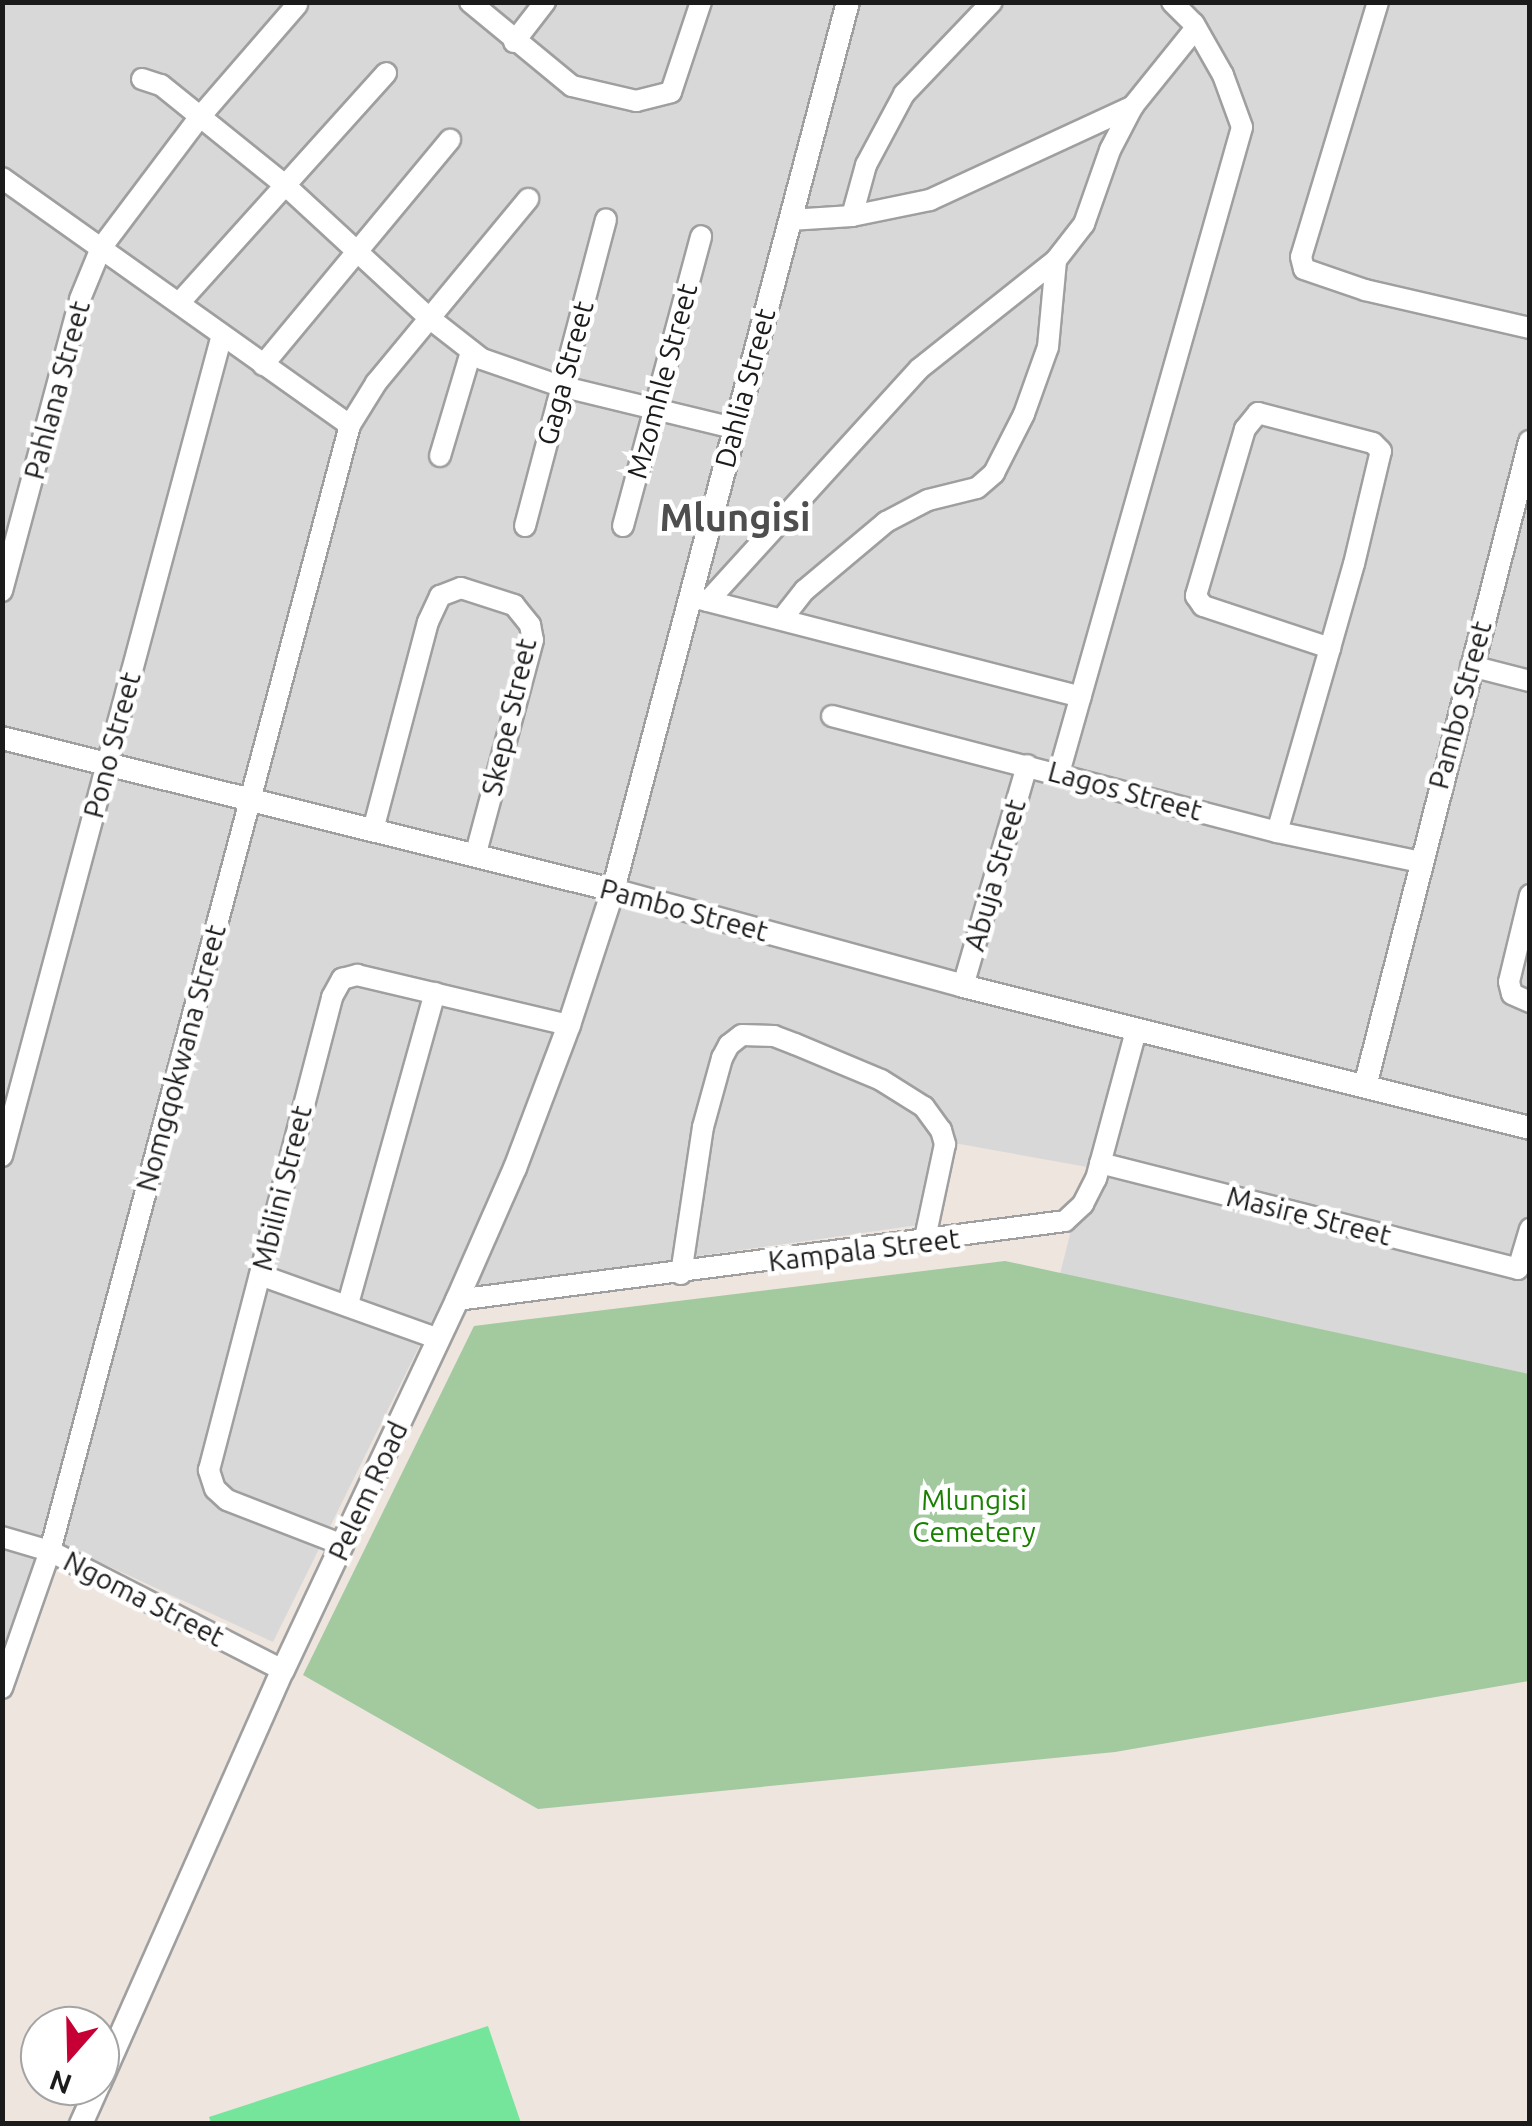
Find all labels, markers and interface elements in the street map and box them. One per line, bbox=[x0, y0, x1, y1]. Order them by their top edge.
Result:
street label: Mzomhle Street bbox=[620, 280, 704, 482]
street label: Pahlana Street bbox=[17, 297, 97, 483]
street label: Gaga Street bbox=[530, 297, 600, 449]
street label: Dahlia Street bbox=[708, 305, 782, 471]
district label: Mlungisi bbox=[659, 495, 811, 541]
street label: Pambo Street bbox=[1421, 617, 1499, 793]
street label: Skepe Street bbox=[475, 635, 543, 799]
street label: Pono Street bbox=[76, 668, 148, 822]
street label: Lagos Street bbox=[1044, 754, 1206, 828]
street label: Abuja Street bbox=[957, 795, 1033, 955]
street label: Pambo Street bbox=[596, 871, 772, 949]
street label: Nomgqokwana Street bbox=[129, 921, 233, 1195]
street label: Mbilini Street bbox=[245, 1102, 319, 1274]
street label: Masire Street bbox=[1223, 1179, 1395, 1253]
street label: Kampala Street bbox=[766, 1222, 962, 1278]
street label: Pelem Road bbox=[321, 1416, 415, 1566]
park label: Mlungisi Cemetery bbox=[912, 1483, 1036, 1549]
street label: Ngoma Street bbox=[58, 1544, 230, 1654]
north arrow bbox=[20, 2006, 120, 2106]
text: N bbox=[45, 2065, 75, 2101]

